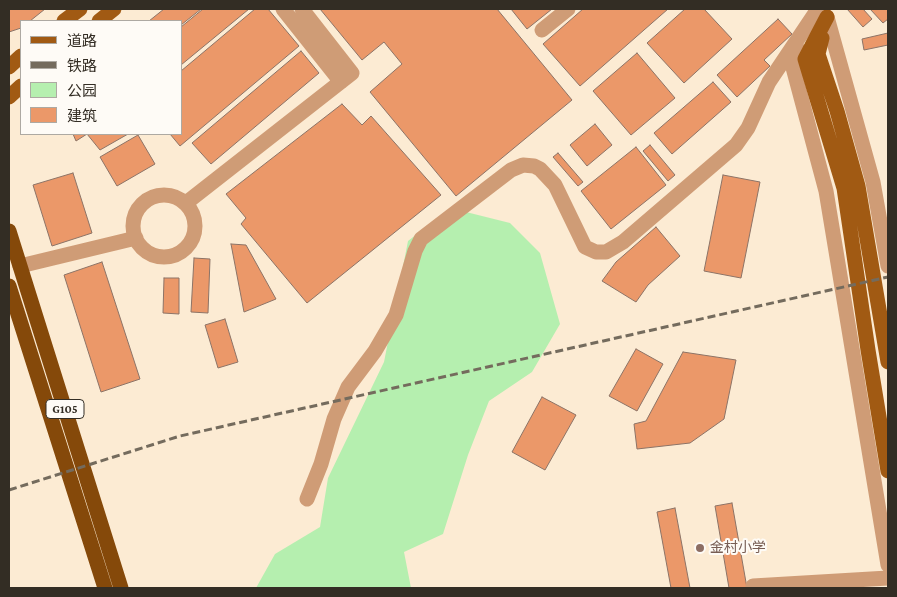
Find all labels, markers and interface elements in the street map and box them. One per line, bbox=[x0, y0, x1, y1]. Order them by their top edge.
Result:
legend bbox=[20, 20, 182, 135]
text: 道路 bbox=[67, 33, 97, 49]
text: 铁路 bbox=[67, 58, 97, 74]
text: 公园 bbox=[67, 83, 97, 99]
text: 建筑 bbox=[67, 108, 97, 124]
road number: G105 bbox=[46, 399, 84, 418]
place label: 金村小学 bbox=[710, 540, 766, 556]
marker: 金村小学 bbox=[694, 542, 706, 554]

